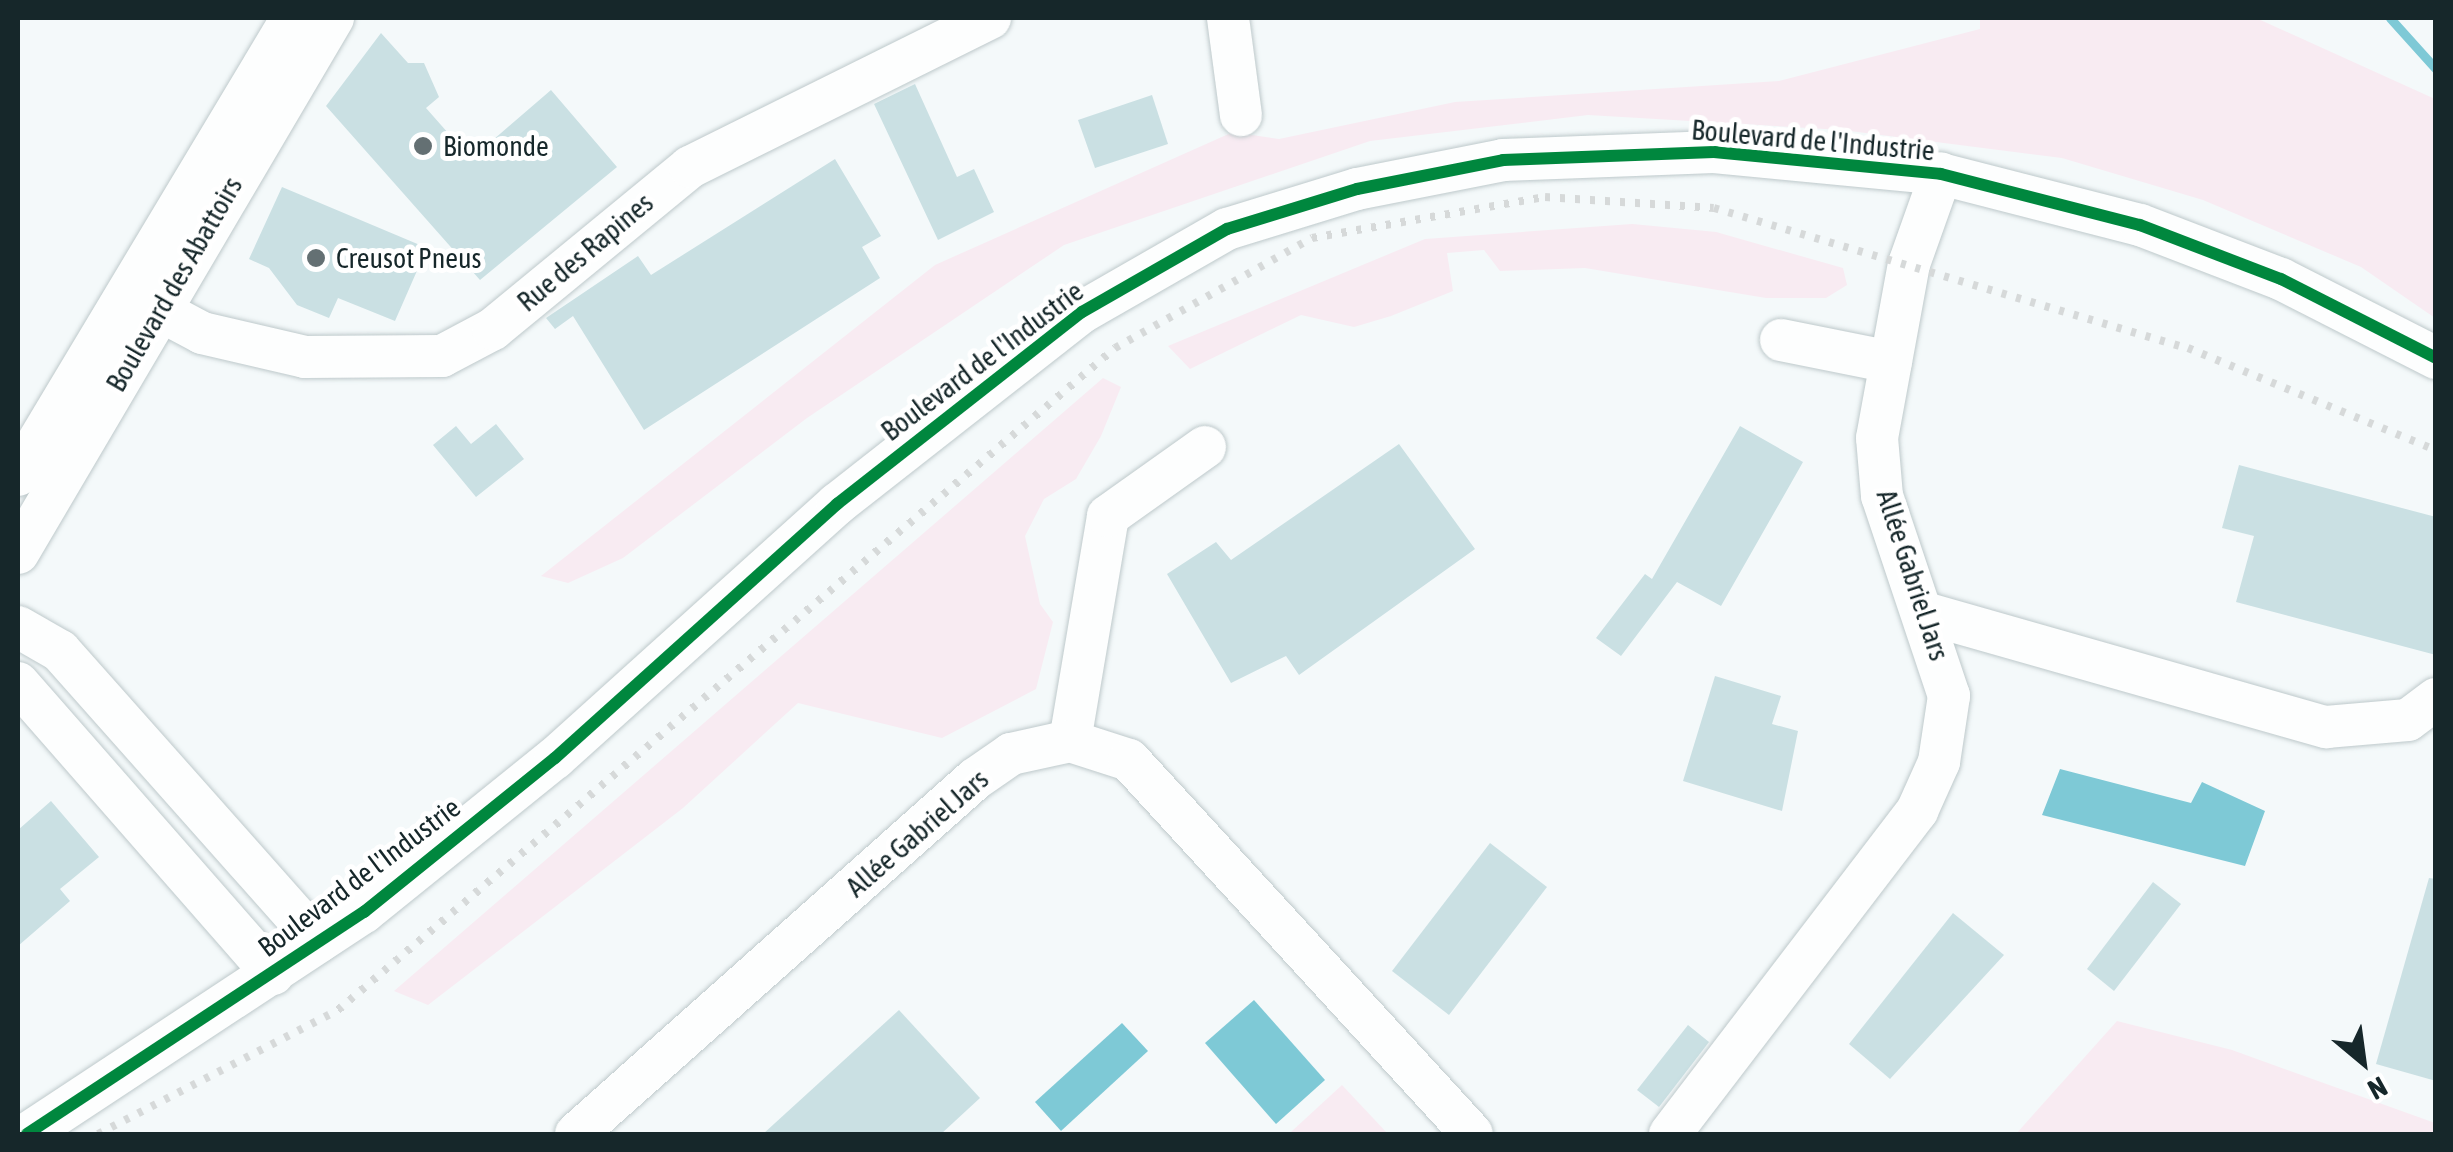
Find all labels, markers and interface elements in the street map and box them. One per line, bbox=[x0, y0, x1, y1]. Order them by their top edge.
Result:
street label: Boulevard de l'Industrie bbox=[1690, 113, 1936, 167]
place label: Biomonde bbox=[443, 129, 549, 163]
marker: Biomonde bbox=[412, 135, 434, 157]
street label: Boulevard des Abattoirs bbox=[99, 171, 249, 397]
street label: Rue des Rapines bbox=[510, 186, 660, 318]
place label: Creusot Pneus bbox=[336, 241, 481, 275]
marker: Creusot Pneus bbox=[305, 247, 327, 269]
street label: Boulevard de l'Industrie bbox=[875, 274, 1089, 448]
street label: Allée Gabriel Jars bbox=[1870, 485, 1956, 665]
street label: Allée Gabriel Jars bbox=[839, 762, 995, 904]
street label: Boulevard de l'Industrie bbox=[252, 790, 466, 964]
north arrow bbox=[2313, 1012, 2413, 1112]
text: N bbox=[2363, 1070, 2393, 1106]

